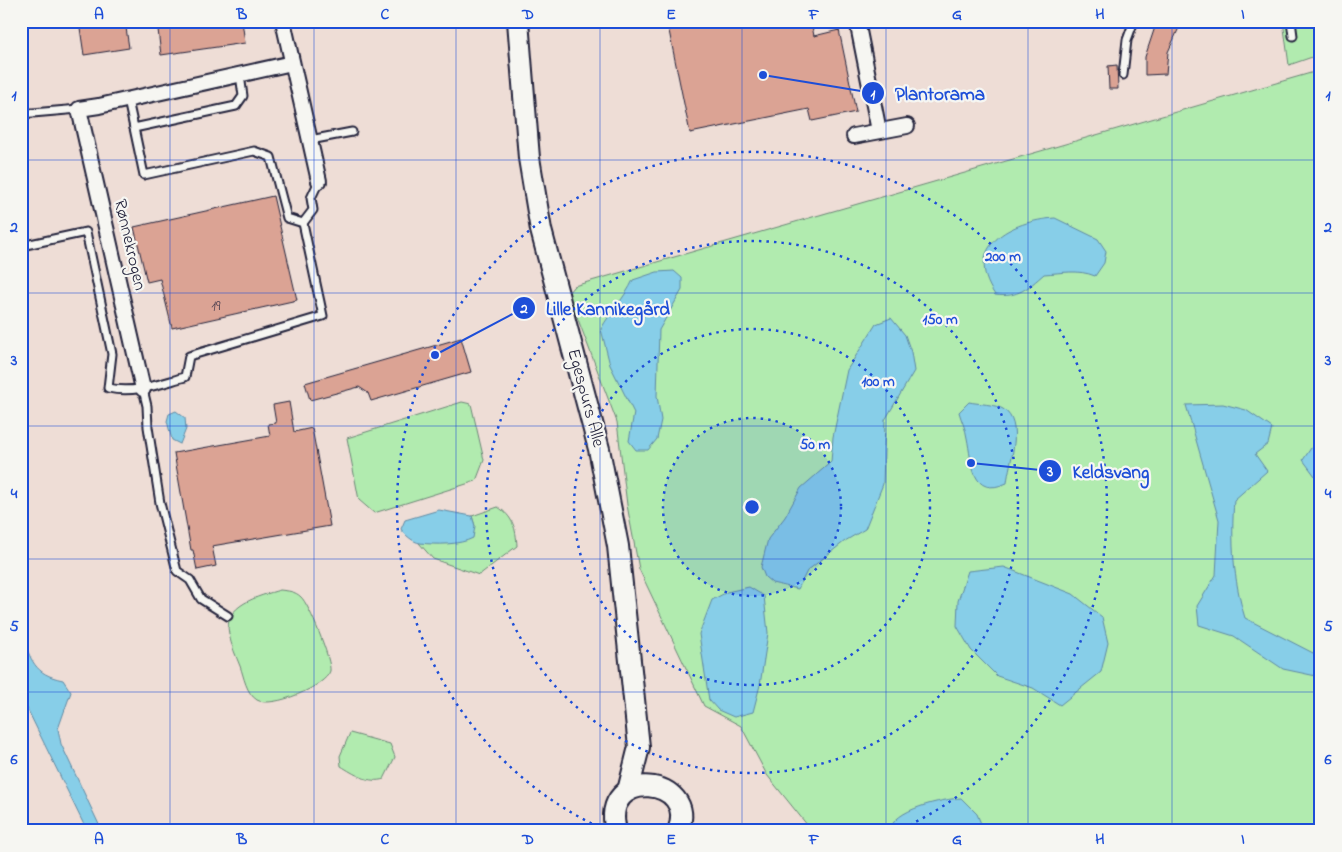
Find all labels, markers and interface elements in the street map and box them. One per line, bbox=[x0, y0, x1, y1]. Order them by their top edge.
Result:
text: A bbox=[94, 3, 104, 27]
text: B bbox=[236, 3, 248, 27]
text: C bbox=[381, 3, 390, 27]
text: D bbox=[521, 3, 534, 27]
text: E bbox=[666, 3, 676, 27]
text: F bbox=[808, 3, 820, 27]
text: G bbox=[952, 3, 962, 27]
text: H bbox=[1095, 3, 1105, 27]
text: I bbox=[1241, 3, 1245, 27]
callout: Plantorama bbox=[860, 76, 995, 110]
text: Plantorama bbox=[895, 82, 985, 109]
text: 1 bbox=[11, 84, 17, 108]
text: 1 bbox=[871, 84, 876, 106]
text: 1 bbox=[1325, 84, 1331, 108]
street label: Rønnekrogen bbox=[105, 197, 152, 294]
text: 2 bbox=[9, 216, 18, 240]
text: 2 bbox=[1323, 216, 1332, 240]
text: 200 m bbox=[984, 246, 1021, 268]
callout: Lille Kannikegård bbox=[511, 291, 680, 325]
house number: 19 bbox=[211, 295, 221, 317]
text: Lille Kannikegård bbox=[546, 297, 670, 326]
text: 2 bbox=[519, 298, 528, 320]
text: 150 m bbox=[922, 309, 958, 331]
street label: Egespurs Alle bbox=[558, 346, 611, 451]
text: 3 bbox=[10, 349, 18, 373]
text: 3 bbox=[1324, 349, 1332, 373]
text: 100 m bbox=[861, 371, 895, 393]
text: 50 m bbox=[800, 434, 831, 456]
callout: Keldsvang bbox=[1038, 454, 1160, 488]
text: Keldsvang bbox=[1073, 460, 1150, 489]
text: 3 bbox=[1046, 461, 1053, 483]
text: 4 bbox=[10, 482, 18, 506]
text: 4 bbox=[1324, 482, 1332, 506]
centre of rings bbox=[743, 498, 761, 516]
text: 5 bbox=[9, 615, 19, 639]
text: 5 bbox=[1323, 615, 1333, 639]
text: 6 bbox=[9, 748, 18, 772]
text: 6 bbox=[1323, 748, 1332, 772]
text: A bbox=[94, 828, 104, 852]
text: B bbox=[236, 828, 248, 852]
text: C bbox=[381, 828, 390, 852]
text: D bbox=[521, 828, 534, 852]
text: E bbox=[666, 828, 676, 852]
text: F bbox=[808, 828, 820, 852]
text: G bbox=[952, 828, 962, 852]
text: H bbox=[1095, 828, 1105, 852]
text: I bbox=[1241, 828, 1245, 852]

